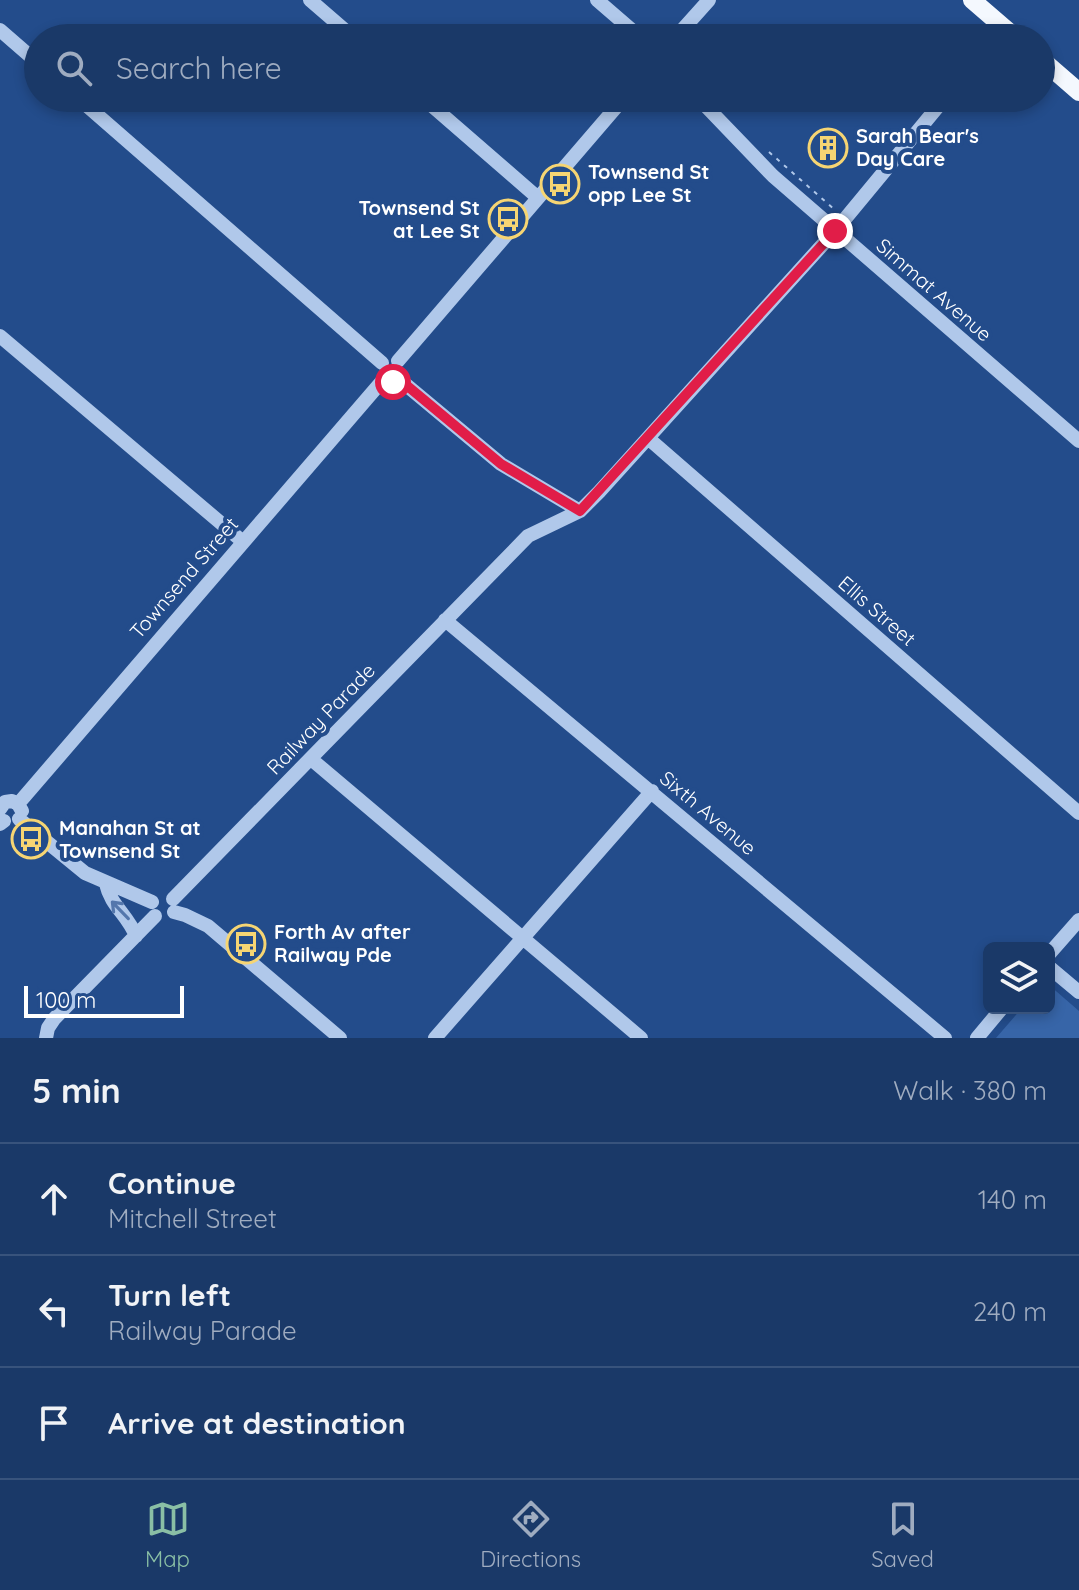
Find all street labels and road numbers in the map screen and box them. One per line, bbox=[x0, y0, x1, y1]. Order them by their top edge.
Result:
street label: Simmat Avenue bbox=[871, 233, 997, 347]
street label: Townsend Street bbox=[124, 512, 243, 644]
street label: Ellis Street bbox=[834, 570, 921, 651]
street label: Railway Parade bbox=[261, 658, 380, 780]
street label: Sixth Avenue bbox=[655, 765, 762, 860]

